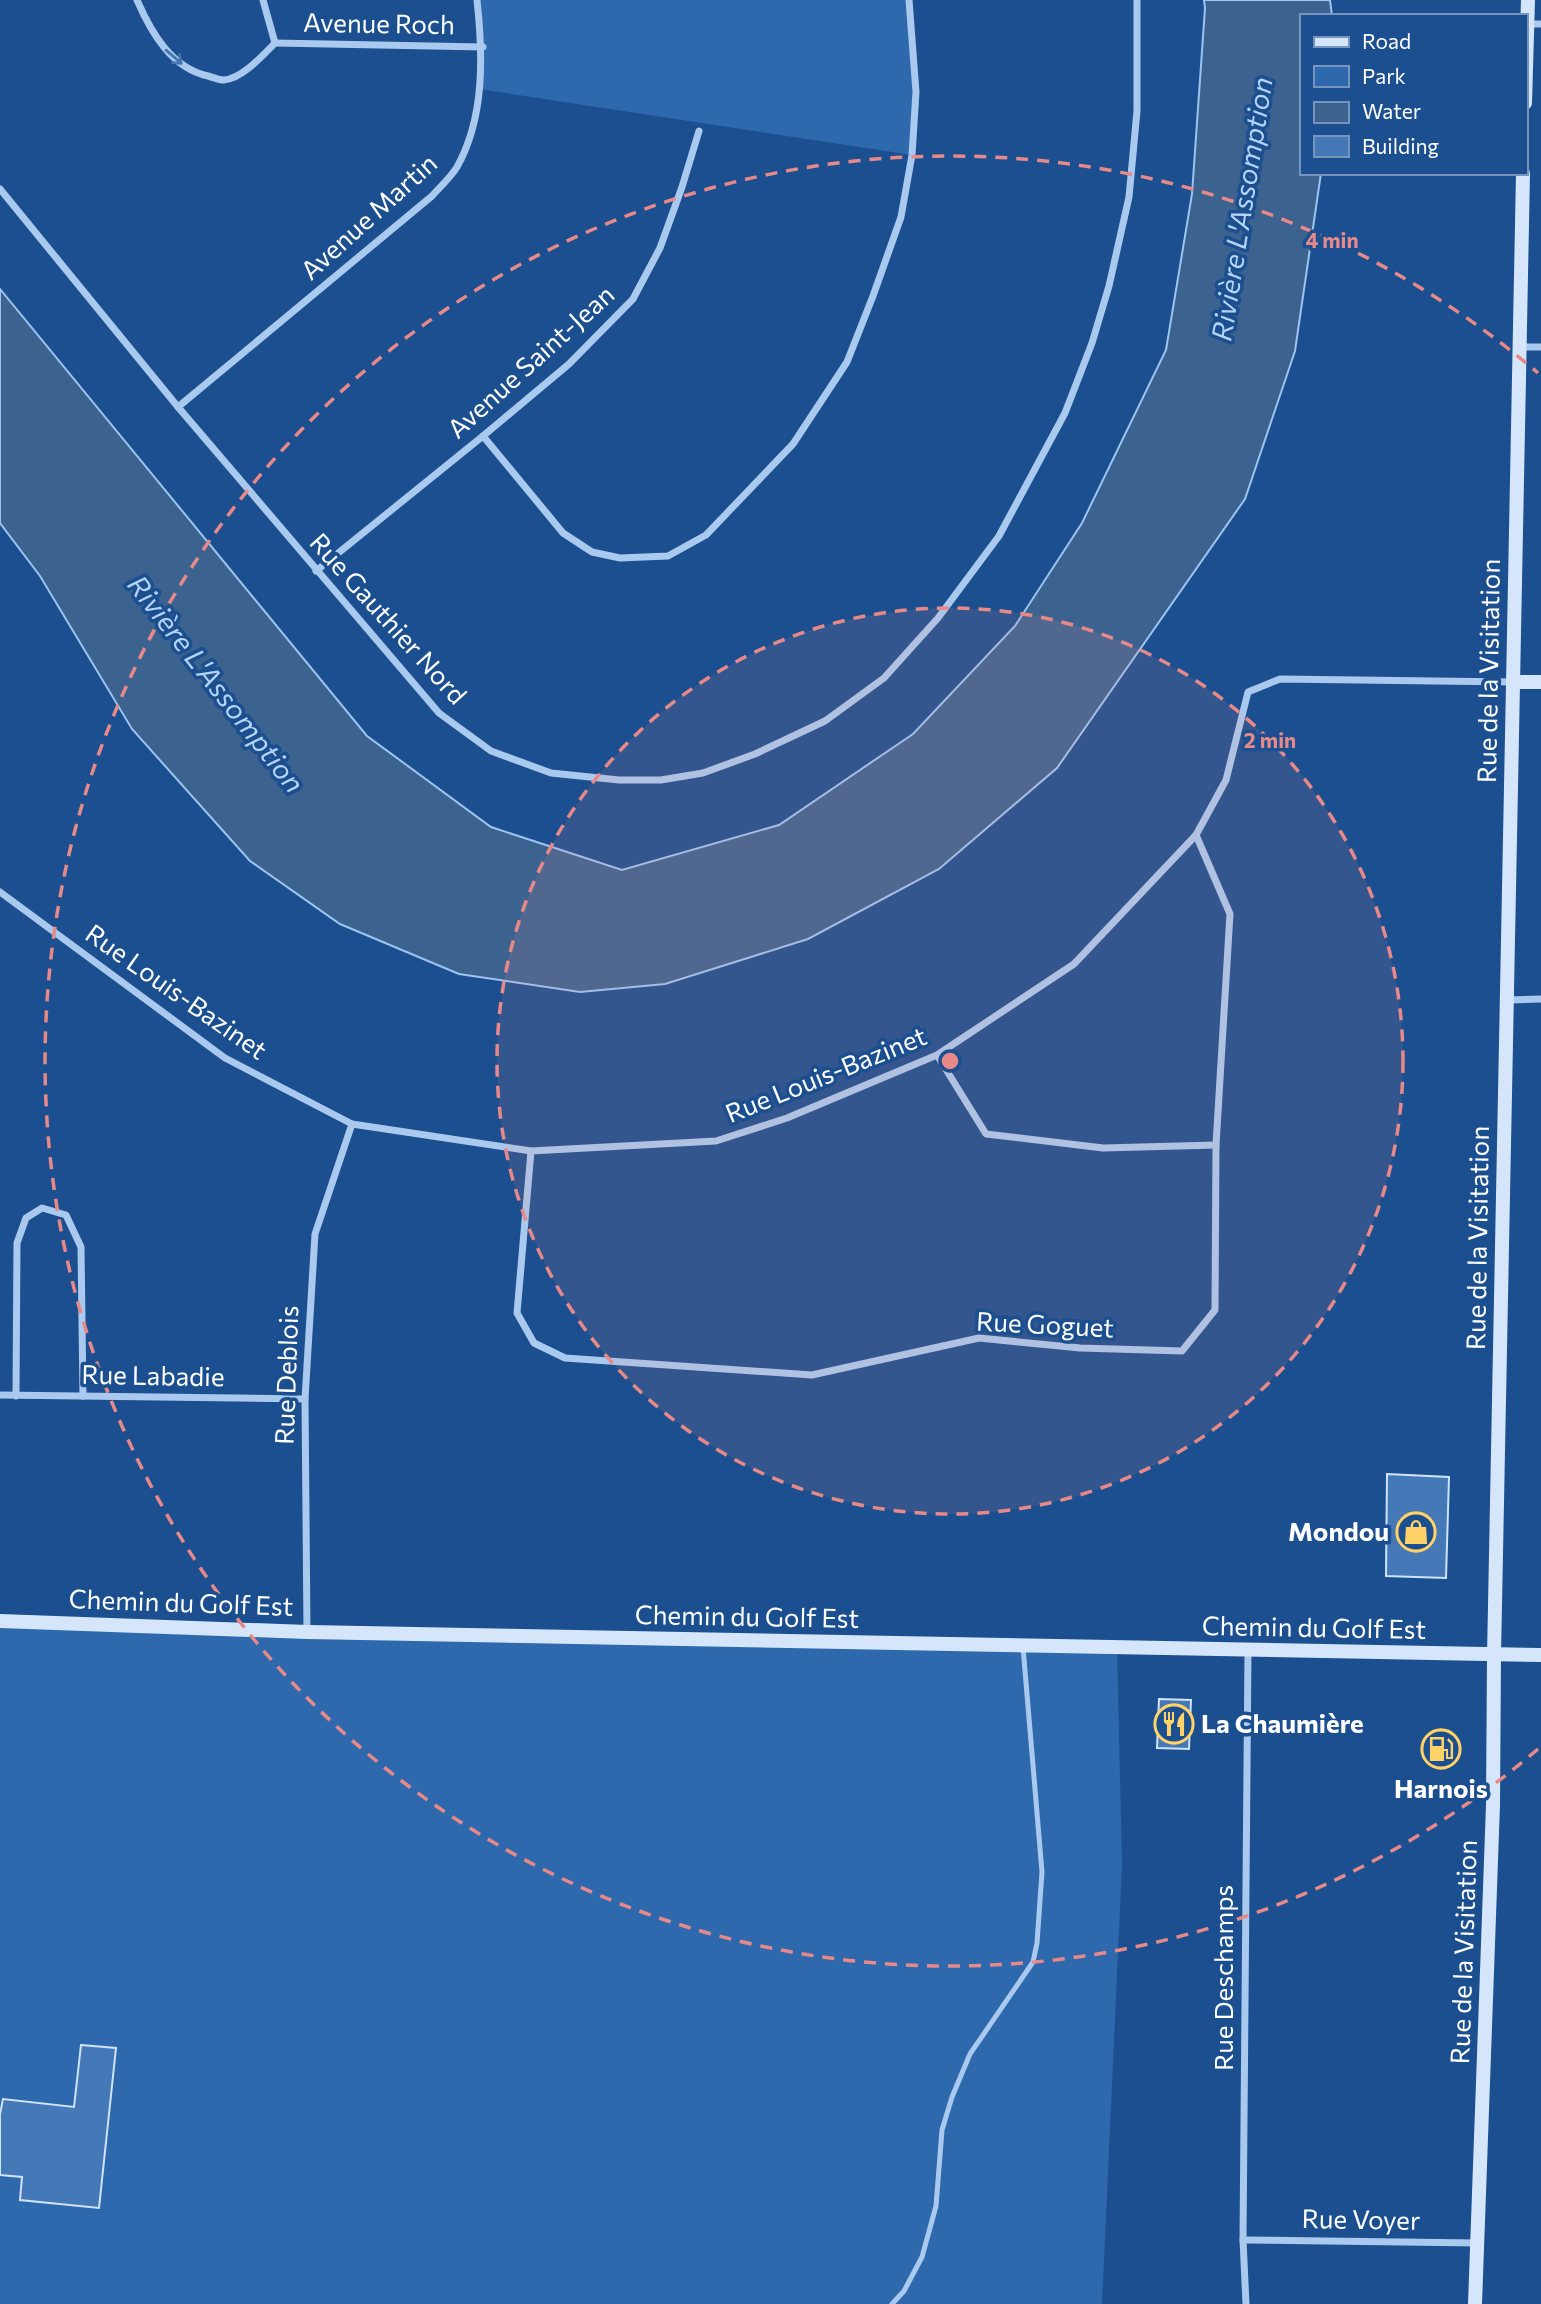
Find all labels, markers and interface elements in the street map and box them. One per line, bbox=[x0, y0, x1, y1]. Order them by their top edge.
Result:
street label: Avenue Roch bbox=[303, 6, 455, 39]
legend bbox=[1300, 14, 1527, 175]
text: Road bbox=[1362, 28, 1411, 53]
one-way arrow bbox=[165, 49, 183, 65]
text: Park bbox=[1362, 63, 1406, 88]
water label: Rivière L'Assomption bbox=[1203, 74, 1279, 343]
text: Water bbox=[1362, 98, 1421, 123]
text: Building bbox=[1362, 133, 1439, 158]
street label: Avenue Martin bbox=[294, 147, 442, 285]
text: 4 min bbox=[1305, 227, 1359, 252]
street label: Avenue Saint-Jean bbox=[440, 278, 620, 444]
street label: Rue Gauthier Nord bbox=[304, 526, 474, 710]
street label: Rue de la Visitation bbox=[1470, 558, 1505, 783]
water label: Rivière L'Assomption bbox=[121, 568, 312, 799]
text: 2 min bbox=[1244, 727, 1296, 752]
street label: Rue Louis-Bazinet bbox=[80, 917, 273, 1065]
street label: Rue Louis-Bazinet bbox=[720, 1019, 930, 1128]
centre of rings bbox=[938, 1049, 962, 1073]
street label: Rue de la Visitation bbox=[1459, 1125, 1494, 1350]
street label: Rue Goguet bbox=[975, 1304, 1115, 1343]
street label: Rue Deblois bbox=[268, 1305, 303, 1445]
street label: Rue Labadie bbox=[81, 1358, 225, 1391]
shop icon: Mondou bbox=[1395, 1511, 1437, 1553]
place label: Mondou bbox=[1288, 1515, 1389, 1546]
street label: Chemin du Golf Est bbox=[68, 1582, 294, 1621]
street label: Chemin du Golf Est bbox=[635, 1598, 859, 1633]
street label: Chemin du Golf Est bbox=[1202, 1609, 1426, 1644]
restaurant icon: La Chaumière bbox=[1153, 1703, 1195, 1745]
place label: La Chaumière bbox=[1201, 1707, 1364, 1738]
fuel station icon: Harnois bbox=[1420, 1728, 1462, 1770]
place label: Harnois bbox=[1394, 1772, 1488, 1803]
street label: Rue de la Visitation bbox=[1443, 1839, 1482, 2065]
street label: Rue Deschamps bbox=[1207, 1885, 1238, 2071]
street label: Rue Voyer bbox=[1301, 2202, 1421, 2235]

